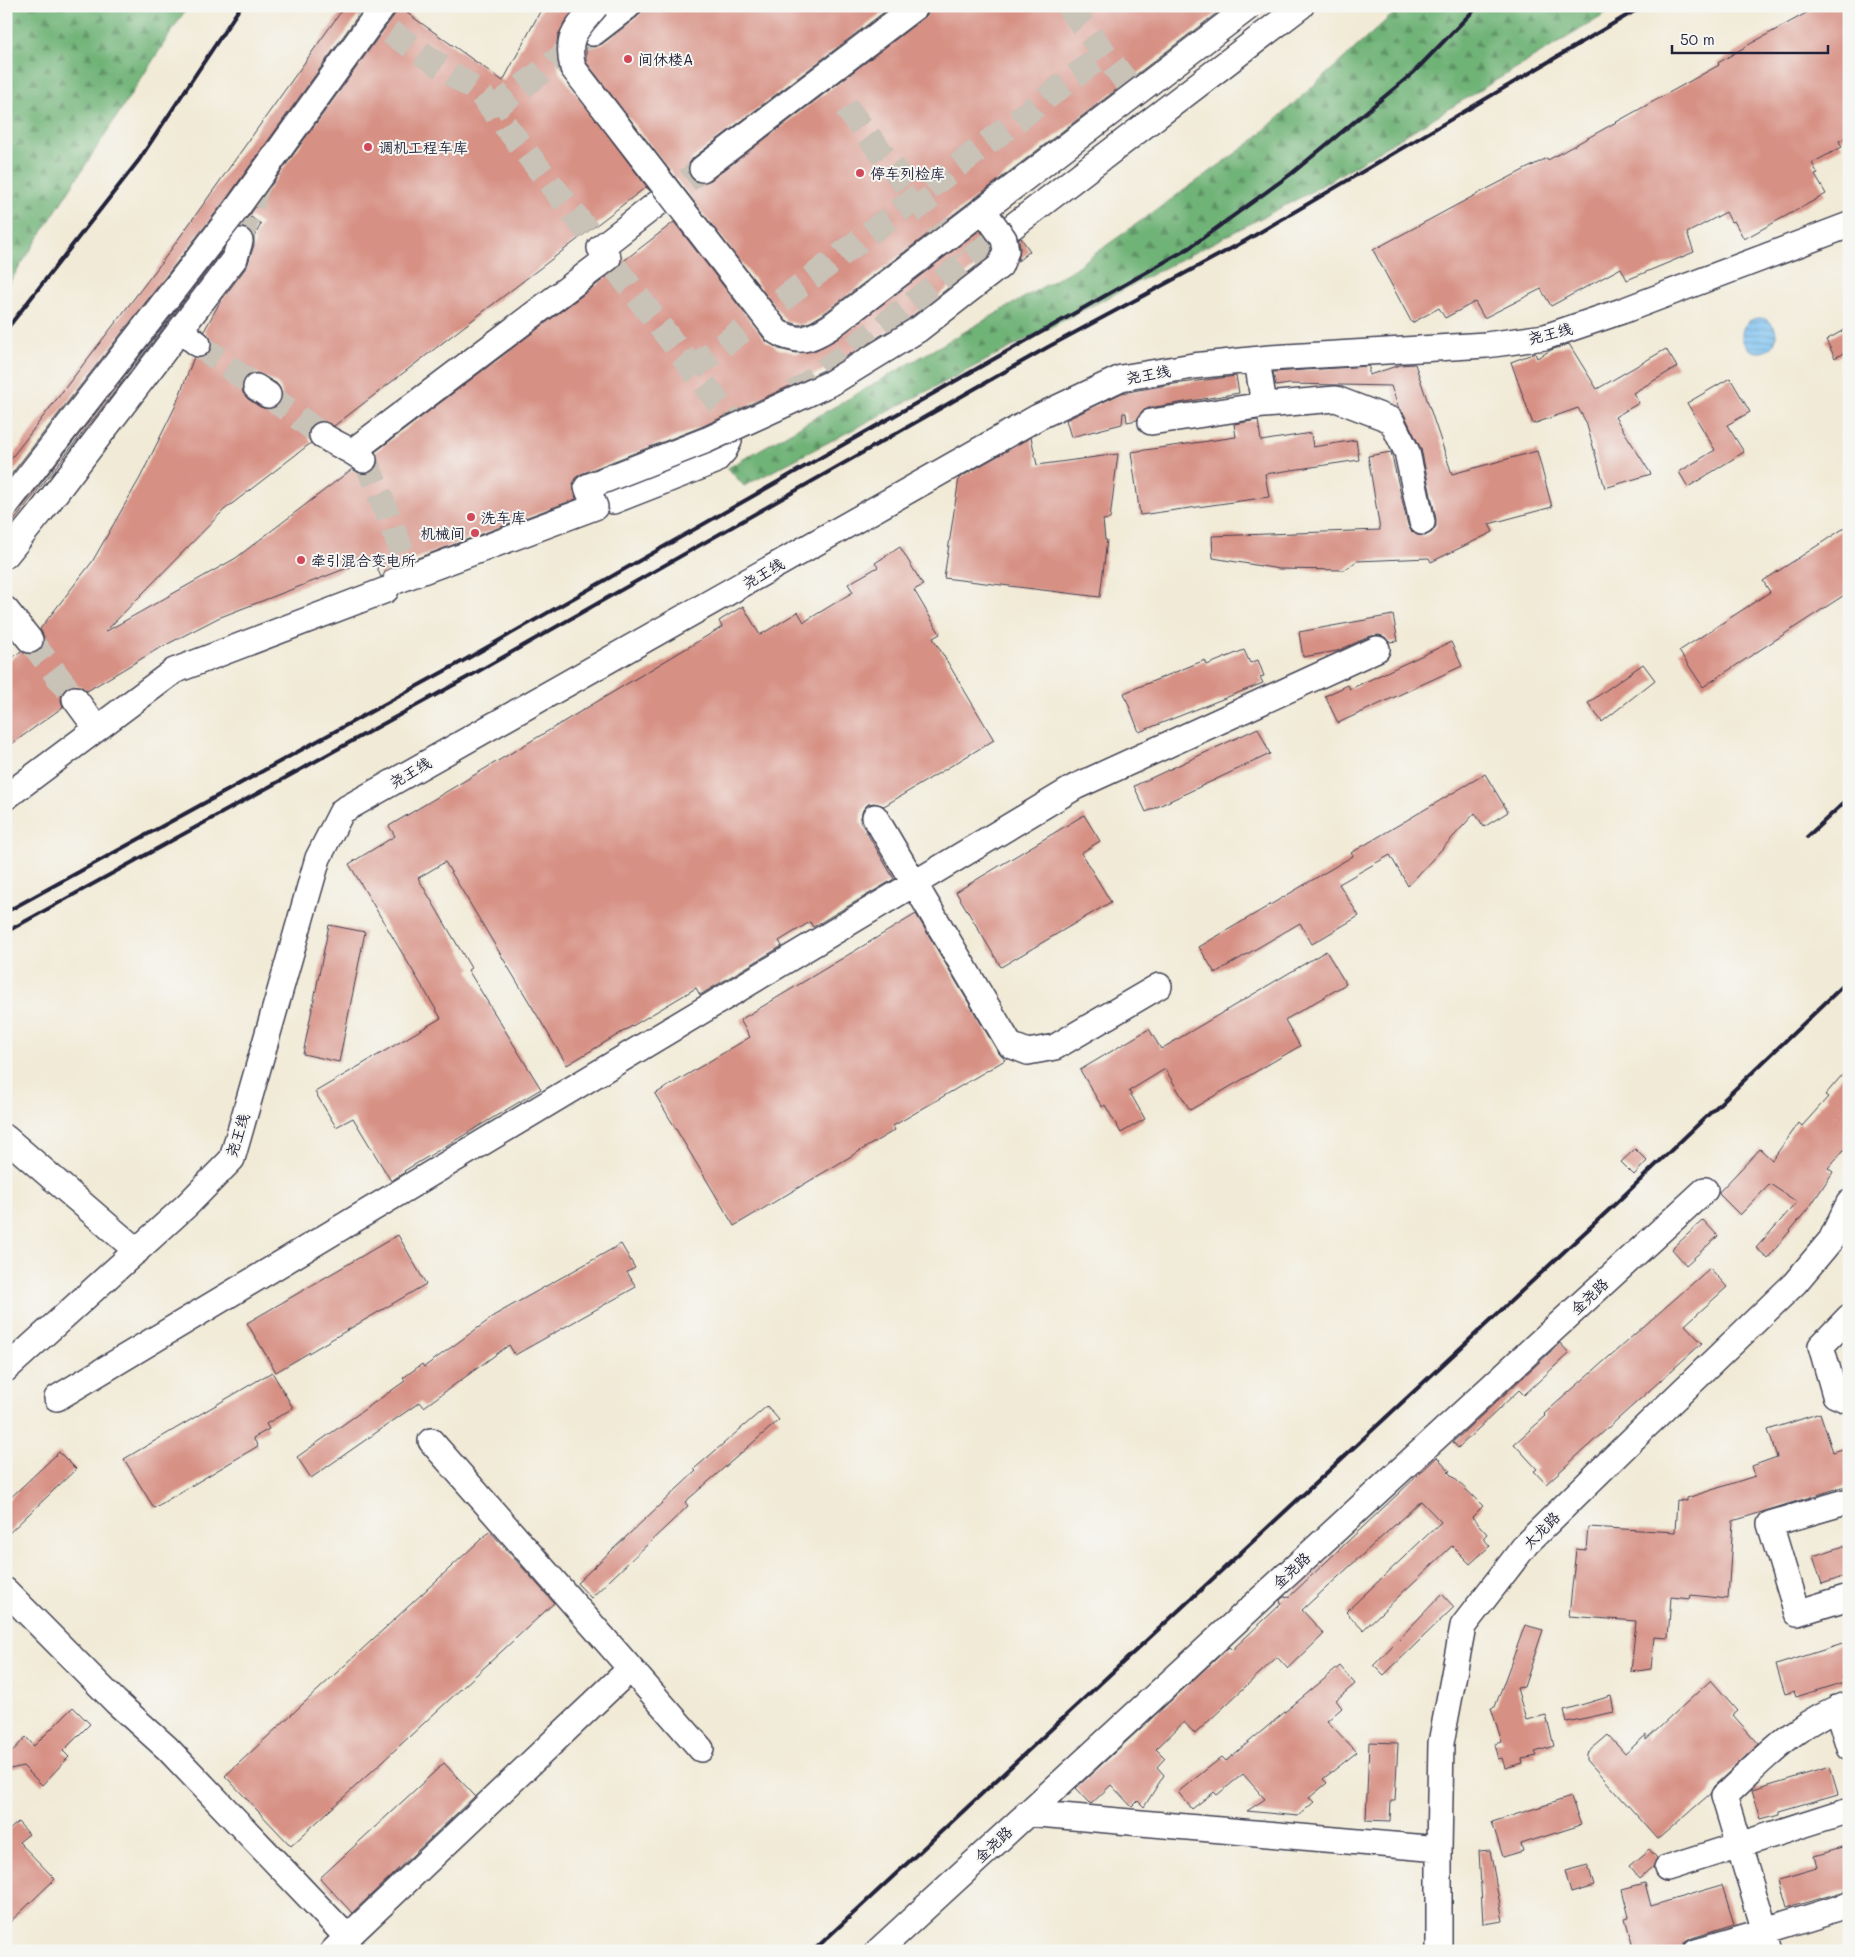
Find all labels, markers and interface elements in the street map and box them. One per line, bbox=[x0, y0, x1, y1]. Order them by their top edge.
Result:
scale bar bbox=[1672, 22, 1829, 54]
text: 50 m bbox=[1680, 29, 1715, 49]
place label: 间休楼A bbox=[638, 49, 693, 69]
marker: 间休楼A bbox=[622, 53, 634, 65]
place label: 调机工程车库 bbox=[378, 137, 468, 157]
marker: 调机工程车库 bbox=[362, 141, 374, 153]
place label: 停车列检库 bbox=[870, 163, 945, 183]
marker: 停车列检库 bbox=[854, 167, 866, 179]
street label: 尧王线 bbox=[1526, 318, 1574, 348]
street label: 尧王线 bbox=[1124, 360, 1172, 388]
place label: 洗车库 bbox=[481, 507, 526, 527]
marker: 洗车库 bbox=[465, 511, 477, 523]
place label: 机械间 bbox=[420, 523, 465, 543]
marker: 机械间 bbox=[469, 527, 481, 539]
place label: 牵引混合变电所 bbox=[311, 550, 416, 570]
street label: 尧王线 bbox=[739, 553, 787, 593]
marker: 牵引混合变电所 bbox=[295, 554, 307, 566]
street label: 尧王线 bbox=[386, 752, 434, 792]
street label: 尧王线 bbox=[221, 1111, 253, 1159]
street label: 金尧路 bbox=[1566, 1273, 1612, 1319]
street label: 太龙路 bbox=[1518, 1507, 1564, 1553]
street label: 金尧路 bbox=[1268, 1547, 1314, 1593]
street label: 金尧路 bbox=[970, 1821, 1016, 1867]

